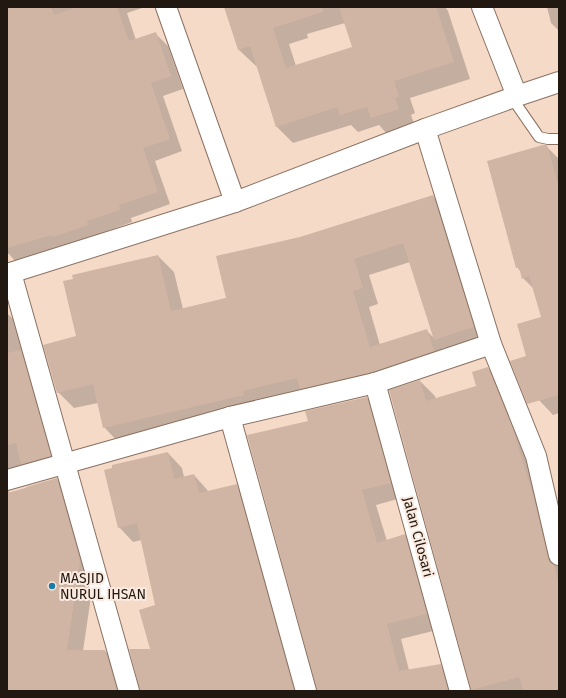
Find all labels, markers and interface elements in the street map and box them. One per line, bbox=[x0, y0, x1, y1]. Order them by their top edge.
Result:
street label: Jalan Cilosari bbox=[399, 495, 437, 579]
place label: MASJID NURUL IHSAN bbox=[60, 570, 146, 603]
marker: MASJID NURUL IHSAN bbox=[47, 581, 57, 591]

